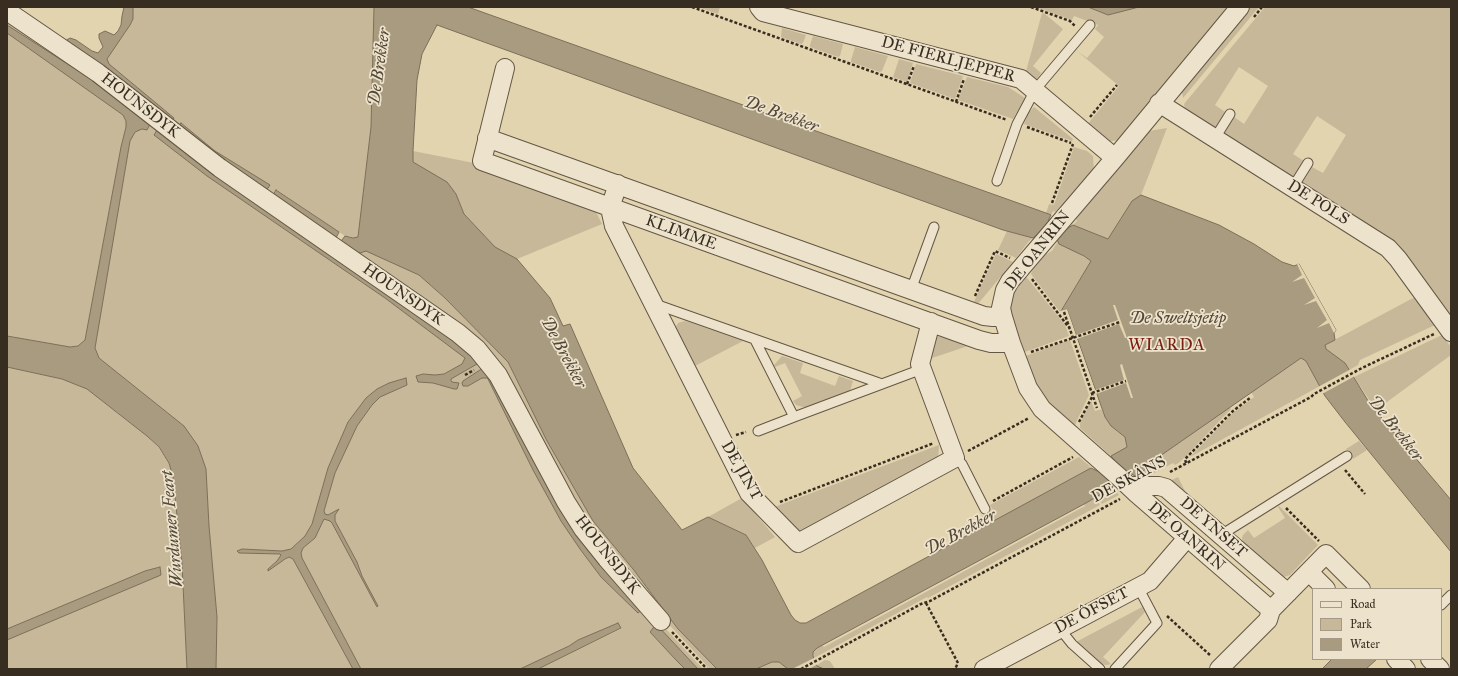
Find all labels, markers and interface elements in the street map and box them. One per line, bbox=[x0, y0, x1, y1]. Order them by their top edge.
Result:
water label: De Brekker bbox=[364, 27, 396, 107]
street label: DE FIERLJEPPER bbox=[879, 33, 1017, 87]
street label: HOUNSDYK bbox=[97, 69, 183, 143]
water label: De Brekker bbox=[741, 92, 821, 138]
street label: DE POLS bbox=[1283, 176, 1353, 230]
street label: DE OANRIN bbox=[1001, 208, 1075, 294]
street label: KLIMME bbox=[643, 211, 719, 255]
street label: HOUNSDYK bbox=[359, 260, 447, 330]
water label: De Sweltsjetip bbox=[1130, 309, 1226, 329]
water label: De Brekker bbox=[536, 314, 590, 392]
district label: WIARDA bbox=[1128, 336, 1206, 356]
water label: De Brekker bbox=[1363, 392, 1427, 466]
street label: DE JINT bbox=[716, 438, 766, 504]
street label: DE SKÂNS bbox=[1089, 452, 1169, 508]
water label: Wurdumer Feart bbox=[158, 470, 188, 588]
street label: DE YNSET bbox=[1175, 494, 1251, 562]
street label: DE OANRIN bbox=[1144, 498, 1228, 576]
water label: De Brekker bbox=[922, 506, 1000, 560]
street label: HOUNSDYK bbox=[570, 512, 644, 598]
street label: DE ÔFSET bbox=[1052, 583, 1132, 639]
legend bbox=[1312, 588, 1442, 660]
text: Road bbox=[1350, 597, 1376, 611]
text: Park bbox=[1350, 617, 1372, 631]
text: Water bbox=[1350, 637, 1380, 651]

